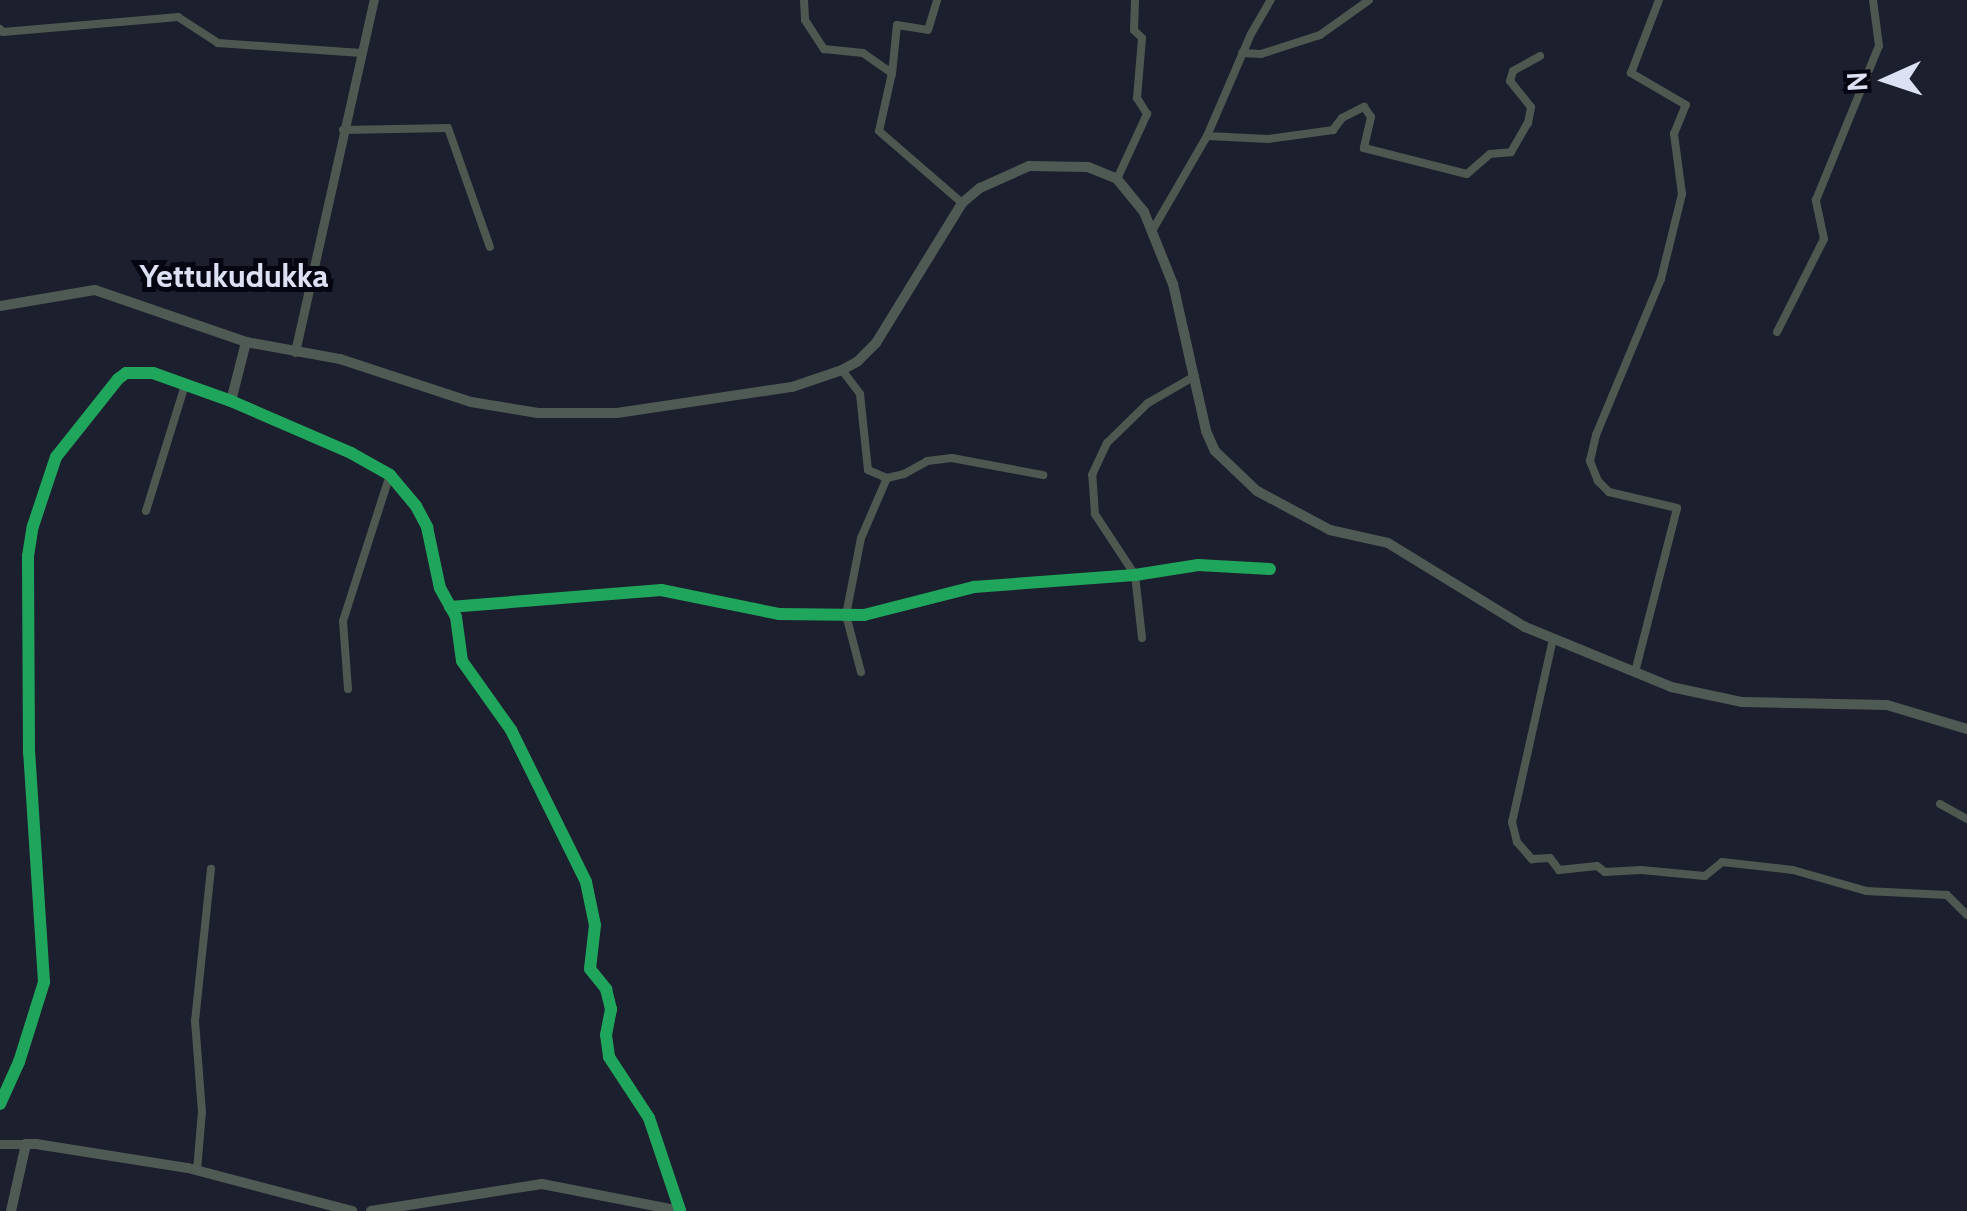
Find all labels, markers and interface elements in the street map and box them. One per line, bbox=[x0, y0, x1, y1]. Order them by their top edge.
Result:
north arrow bbox=[1837, 30, 1937, 130]
text: N bbox=[1840, 71, 1875, 92]
district label: Yettukudukka bbox=[140, 257, 328, 295]

